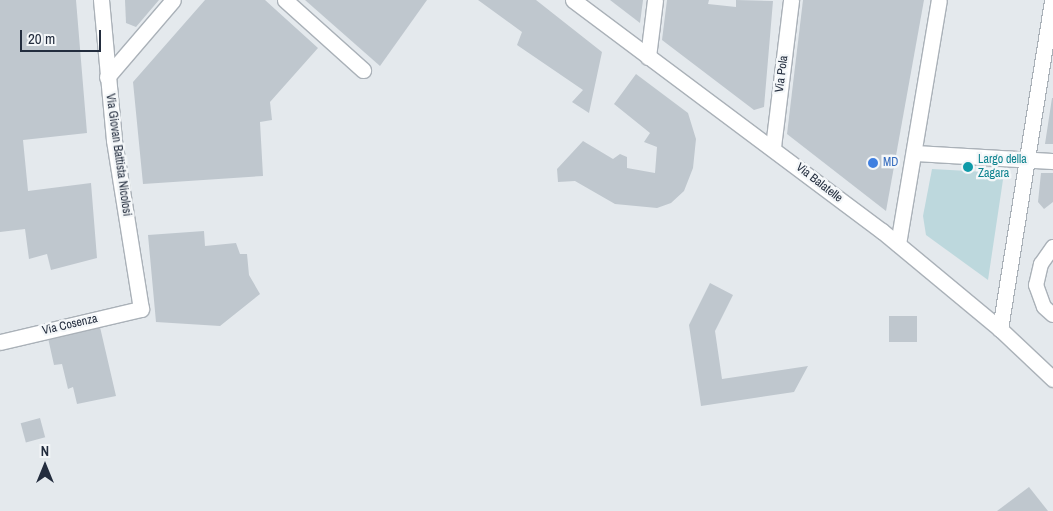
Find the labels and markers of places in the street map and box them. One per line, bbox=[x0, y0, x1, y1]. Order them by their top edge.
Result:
place label: Largo della Zagara bbox=[978, 153, 1027, 181]
place label: MD bbox=[883, 156, 898, 170]
marker: MD bbox=[867, 157, 879, 169]
marker: Largo della Zagara bbox=[962, 161, 974, 173]

